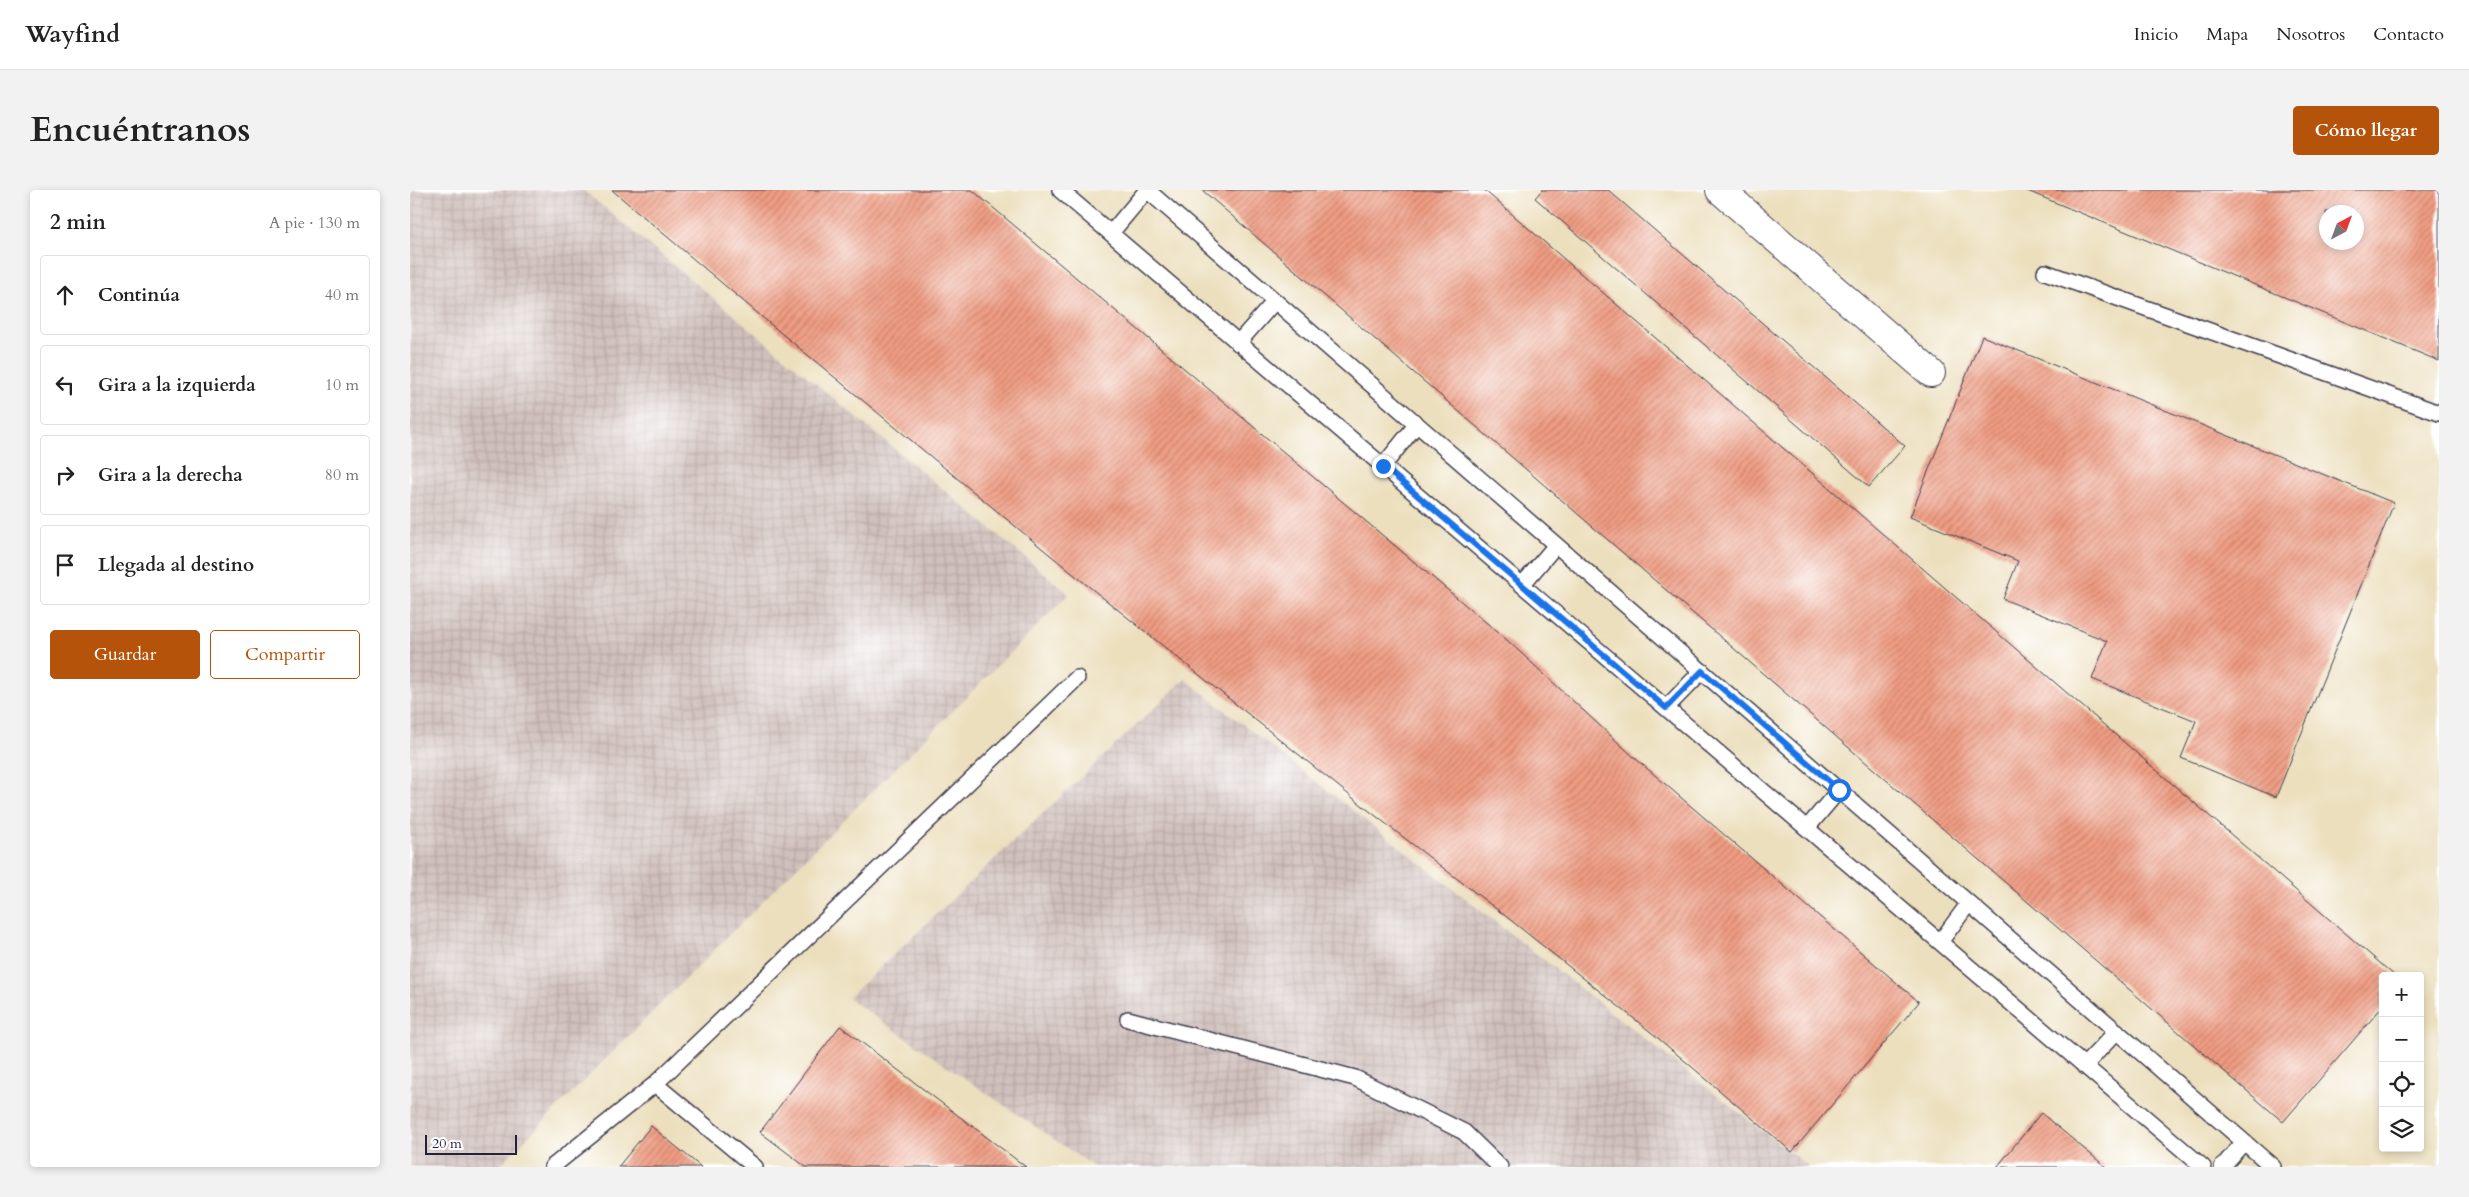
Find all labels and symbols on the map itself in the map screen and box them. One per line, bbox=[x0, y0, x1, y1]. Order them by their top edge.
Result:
north arrow bbox=[2319, 205, 2364, 250]
route end bbox=[1372, 455, 1395, 478]
route start bbox=[1828, 779, 1851, 802]
scale bar bbox=[425, 1132, 518, 1155]

